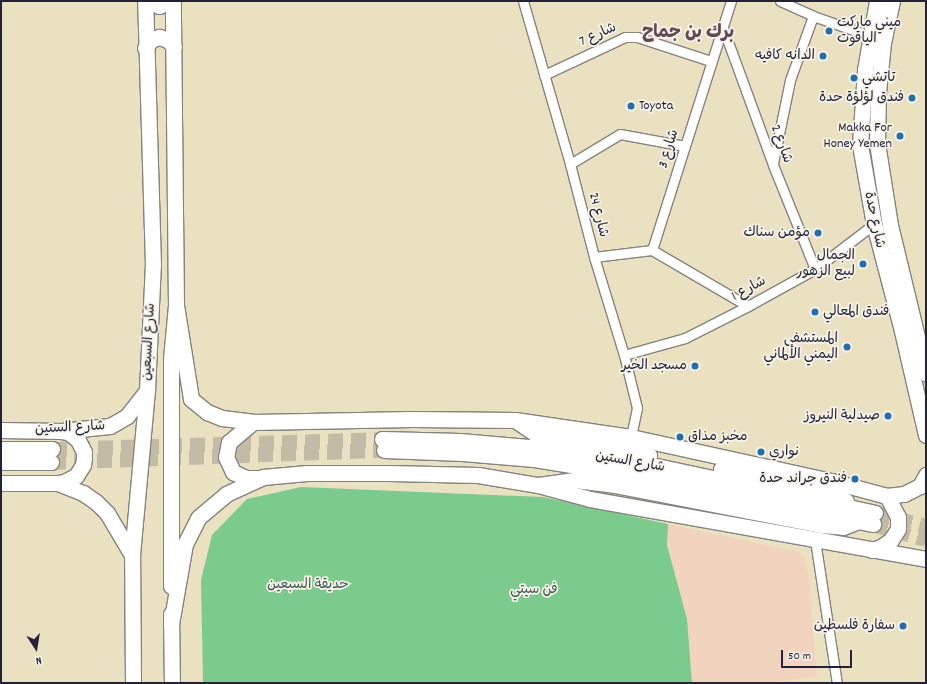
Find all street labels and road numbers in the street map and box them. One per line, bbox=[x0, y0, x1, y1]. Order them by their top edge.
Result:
street label: شارع 7 bbox=[577, 19, 619, 51]
street label: شارع 2 bbox=[766, 123, 796, 165]
street label: شارع 3 bbox=[655, 128, 683, 170]
street label: شارع حدة bbox=[860, 190, 888, 250]
street label: شارع 24 bbox=[584, 191, 612, 239]
street label: شارع 1 bbox=[729, 273, 769, 305]
street label: شارع السبعين bbox=[139, 303, 159, 381]
street label: شارع الستين bbox=[34, 418, 106, 438]
street label: شارع الستين bbox=[594, 448, 666, 476]

